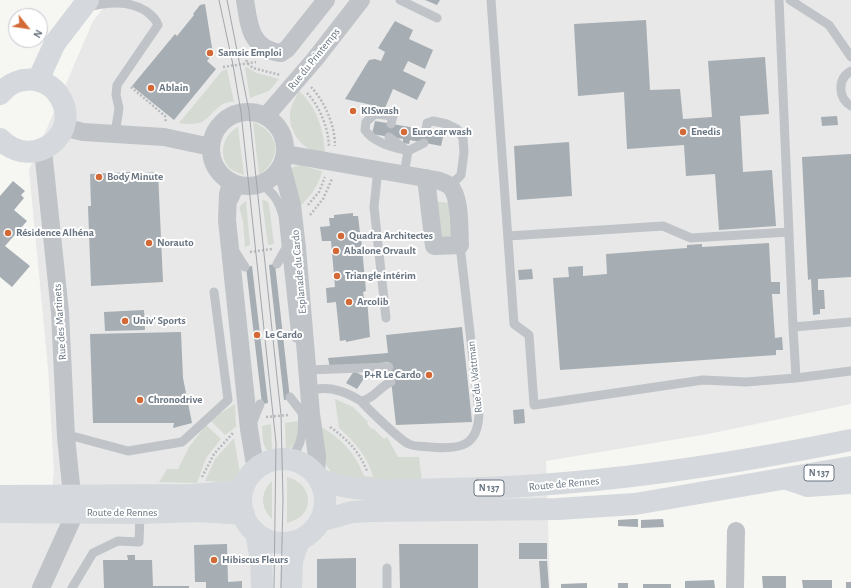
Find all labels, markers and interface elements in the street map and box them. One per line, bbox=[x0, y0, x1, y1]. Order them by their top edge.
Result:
north arrow bbox=[8, 8, 48, 48]
street label: Rue du Printemps bbox=[285, 25, 343, 93]
text: N bbox=[31, 28, 45, 40]
place label: Samsic Emploi bbox=[218, 46, 282, 60]
marker: Samsic Emploi bbox=[205, 48, 215, 58]
place label: Ablain bbox=[159, 81, 188, 95]
marker: Ablain bbox=[146, 83, 156, 93]
place label: KISwash bbox=[361, 104, 399, 118]
marker: KISwash bbox=[348, 106, 358, 116]
place label: Euro car wash bbox=[412, 125, 472, 139]
place label: Enedis bbox=[691, 125, 720, 139]
marker: Euro car wash bbox=[399, 127, 409, 137]
marker: Enedis bbox=[678, 127, 688, 137]
place label: Body Minute bbox=[107, 170, 163, 184]
marker: Body Minute bbox=[94, 172, 104, 182]
place label: Résidence Alhéna bbox=[16, 226, 94, 240]
marker: Résidence Alhéna bbox=[3, 228, 13, 238]
street label: Esplanade du Cardo bbox=[289, 229, 309, 315]
place label: Quadra Architectes bbox=[349, 229, 433, 243]
marker: Quadra Architectes bbox=[336, 231, 346, 241]
place label: Norauto bbox=[157, 236, 194, 250]
marker: Norauto bbox=[144, 238, 154, 248]
place label: Abalone Orvault bbox=[344, 244, 416, 258]
marker: Abalone Orvault bbox=[331, 246, 341, 256]
place label: Triangle intérim bbox=[345, 269, 416, 283]
marker: Triangle intérim bbox=[332, 271, 342, 281]
street label: Rue des Martinets bbox=[51, 283, 69, 361]
place label: Arcolib bbox=[357, 295, 389, 309]
marker: Arcolib bbox=[344, 297, 354, 307]
place label: Univ' Sports bbox=[133, 314, 186, 328]
marker: Univ' Sports bbox=[120, 316, 130, 326]
place label: Le Cardo bbox=[265, 328, 302, 342]
marker: Le Cardo bbox=[252, 330, 262, 340]
street label: Rue du Wattman bbox=[465, 340, 485, 414]
place label: P+R Le Cardo bbox=[364, 368, 421, 382]
marker: P+R Le Cardo bbox=[424, 370, 434, 380]
place label: Chronodrive bbox=[148, 393, 202, 407]
marker: Chronodrive bbox=[135, 395, 145, 405]
road number: N 137 bbox=[804, 465, 834, 481]
street label: Route de Rennes bbox=[528, 474, 600, 494]
road number: N 137 bbox=[474, 480, 504, 496]
street label: Route de Rennes bbox=[87, 506, 157, 520]
place label: Hibiscus Fleurs bbox=[222, 553, 288, 567]
marker: Hibiscus Fleurs bbox=[209, 555, 219, 565]

